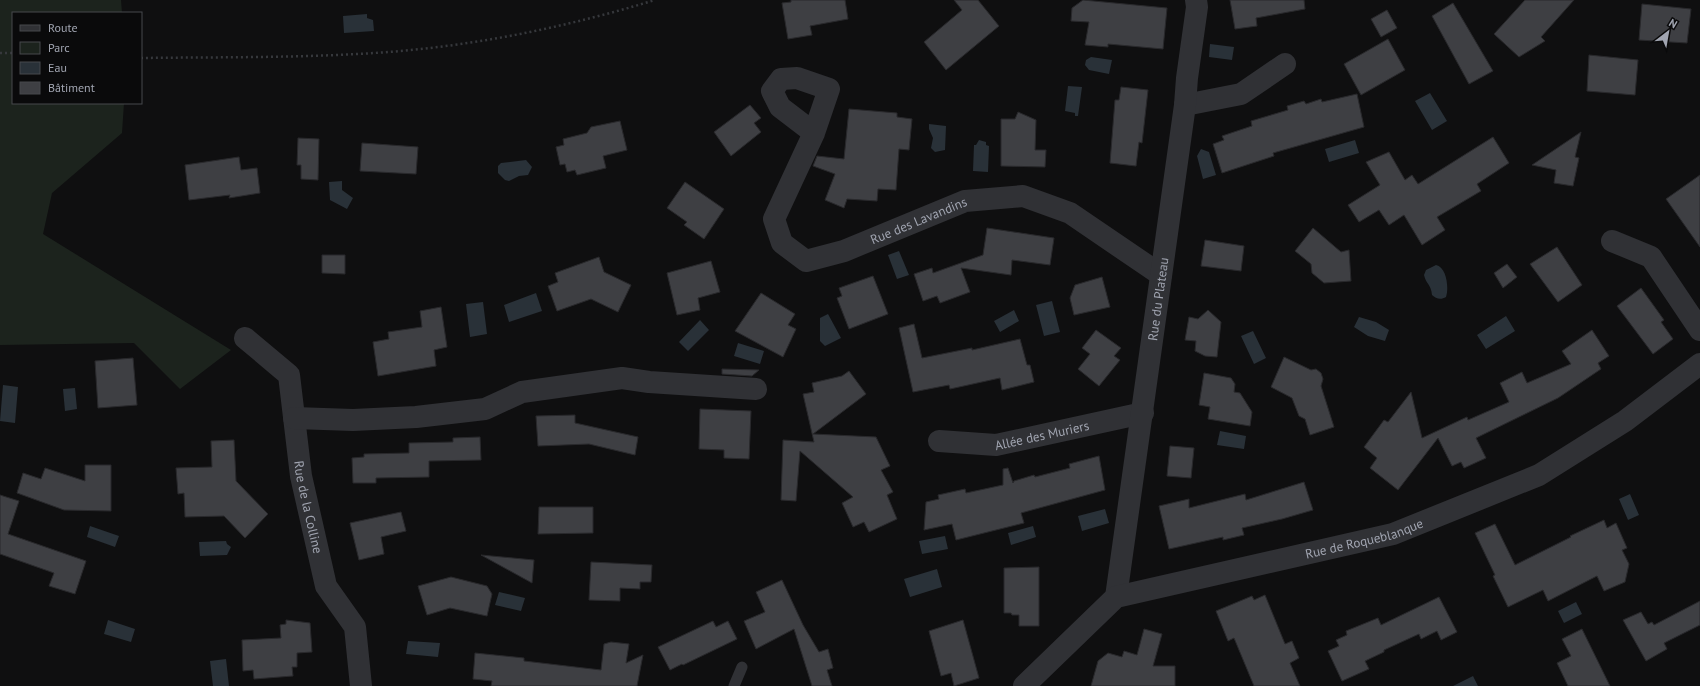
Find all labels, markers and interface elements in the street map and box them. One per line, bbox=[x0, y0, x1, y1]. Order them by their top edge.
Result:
legend bbox=[12, 12, 142, 104]
north arrow bbox=[1648, 12, 1688, 52]
text: N bbox=[1666, 16, 1680, 31]
text: Route bbox=[48, 20, 78, 35]
text: Parc bbox=[48, 40, 70, 55]
text: Eau bbox=[48, 60, 67, 75]
text: Bâtiment bbox=[48, 80, 95, 95]
street label: Rue des Lavandins bbox=[868, 193, 970, 248]
street label: Rue du Plateau bbox=[1144, 256, 1173, 342]
street label: Allée des Muriers bbox=[993, 417, 1091, 454]
street label: Rue de la Colline bbox=[290, 460, 326, 555]
street label: Rue de Roqueblanque bbox=[1304, 515, 1426, 563]

